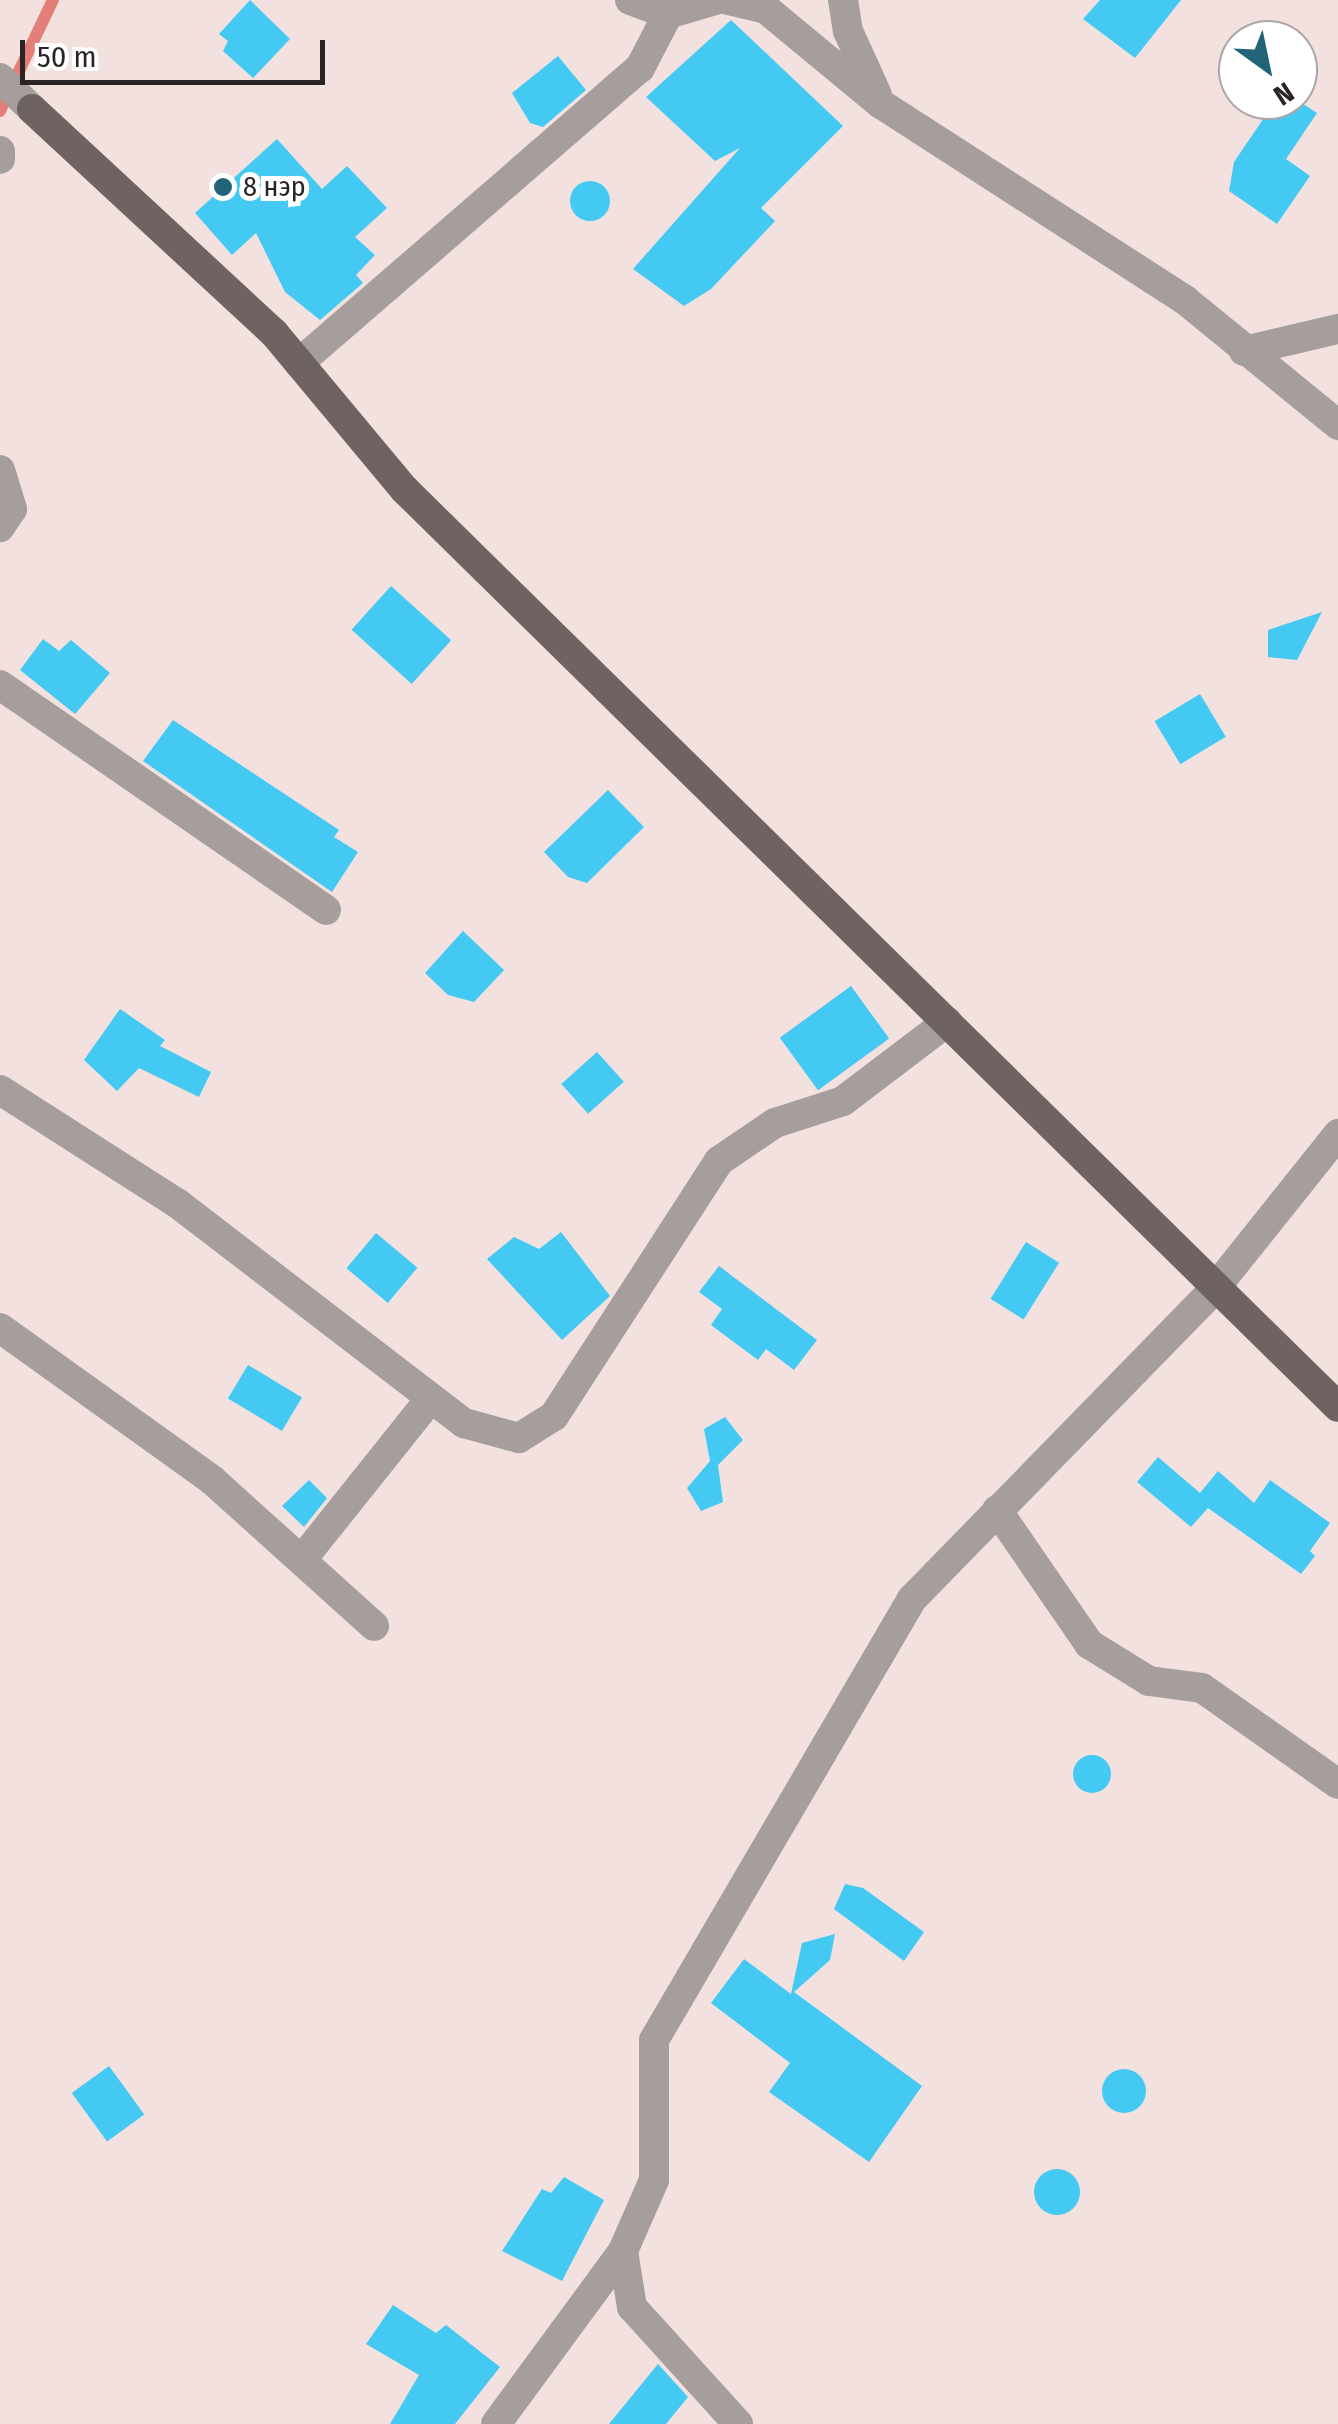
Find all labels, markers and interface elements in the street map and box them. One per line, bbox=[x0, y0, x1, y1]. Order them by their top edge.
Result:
scale bar bbox=[25, 20, 330, 82]
north arrow bbox=[1218, 20, 1318, 120]
text: 50 m bbox=[37, 39, 97, 75]
text: N bbox=[1267, 75, 1300, 112]
place label: 8 нэр bbox=[243, 170, 306, 204]
marker: 8 нэр bbox=[212, 176, 234, 198]

